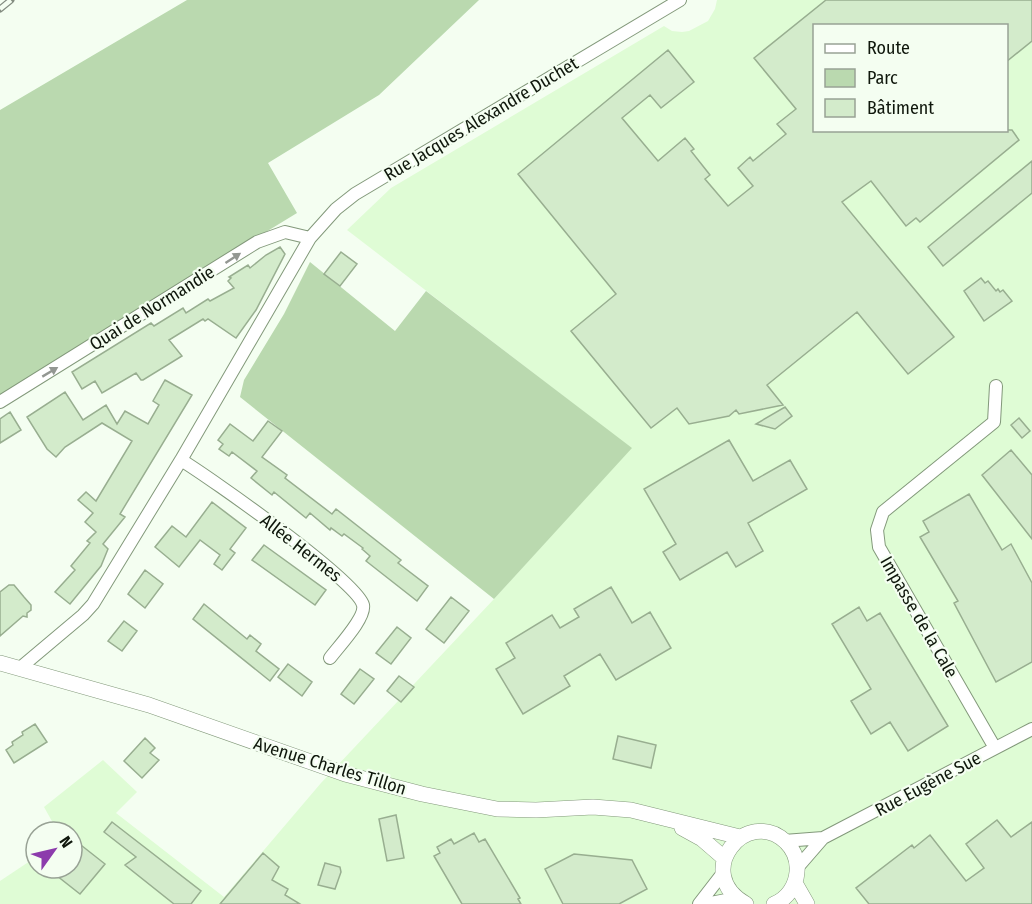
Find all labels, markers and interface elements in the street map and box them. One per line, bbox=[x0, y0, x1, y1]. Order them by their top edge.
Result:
legend bbox=[813, 24, 1008, 132]
text: Route bbox=[867, 37, 910, 59]
street label: Rue Jacques Alexandre Duchet bbox=[380, 52, 582, 186]
text: Parc bbox=[867, 67, 898, 89]
text: Bâtiment bbox=[867, 97, 934, 119]
one-way arrow bbox=[225, 252, 241, 263]
street label: Quai de Normandie bbox=[86, 261, 219, 355]
one-way arrow bbox=[42, 367, 59, 377]
street label: Allée Hermes bbox=[256, 509, 346, 587]
street label: Impasse de la Cale bbox=[875, 552, 963, 682]
street label: Avenue Charles Tillon bbox=[251, 732, 409, 800]
street label: Rue Eugène Sue bbox=[871, 747, 985, 821]
north arrow bbox=[24, 820, 84, 880]
text: N bbox=[55, 833, 77, 851]

